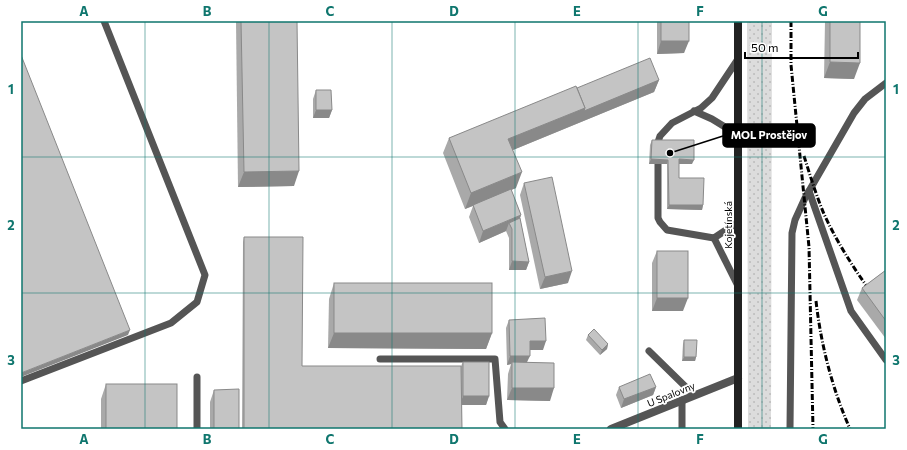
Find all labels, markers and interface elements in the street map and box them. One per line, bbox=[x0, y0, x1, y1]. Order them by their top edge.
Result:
text: A bbox=[79, 3, 89, 19]
text: B bbox=[203, 3, 212, 19]
text: C bbox=[326, 3, 335, 19]
text: D bbox=[449, 3, 459, 19]
text: E bbox=[573, 3, 581, 19]
text: F bbox=[696, 3, 704, 19]
text: G bbox=[818, 3, 828, 19]
scale bar bbox=[745, 34, 858, 60]
text: 50 m bbox=[751, 40, 779, 54]
text: 1 bbox=[8, 81, 14, 97]
text: 1 bbox=[893, 81, 899, 97]
callout: MOL Prostějov bbox=[723, 124, 815, 147]
text: MOL Prostějov bbox=[731, 128, 807, 141]
street label: Kojetínská bbox=[722, 201, 734, 249]
text: 2 bbox=[7, 217, 15, 233]
text: 2 bbox=[892, 217, 900, 233]
text: 3 bbox=[7, 352, 15, 368]
text: 3 bbox=[892, 352, 900, 368]
street label: U Spalovny bbox=[645, 379, 697, 409]
text: A bbox=[79, 431, 89, 447]
text: B bbox=[203, 431, 212, 447]
text: C bbox=[326, 431, 335, 447]
text: D bbox=[449, 431, 459, 447]
text: E bbox=[573, 431, 581, 447]
text: F bbox=[696, 431, 704, 447]
text: G bbox=[818, 431, 828, 447]

